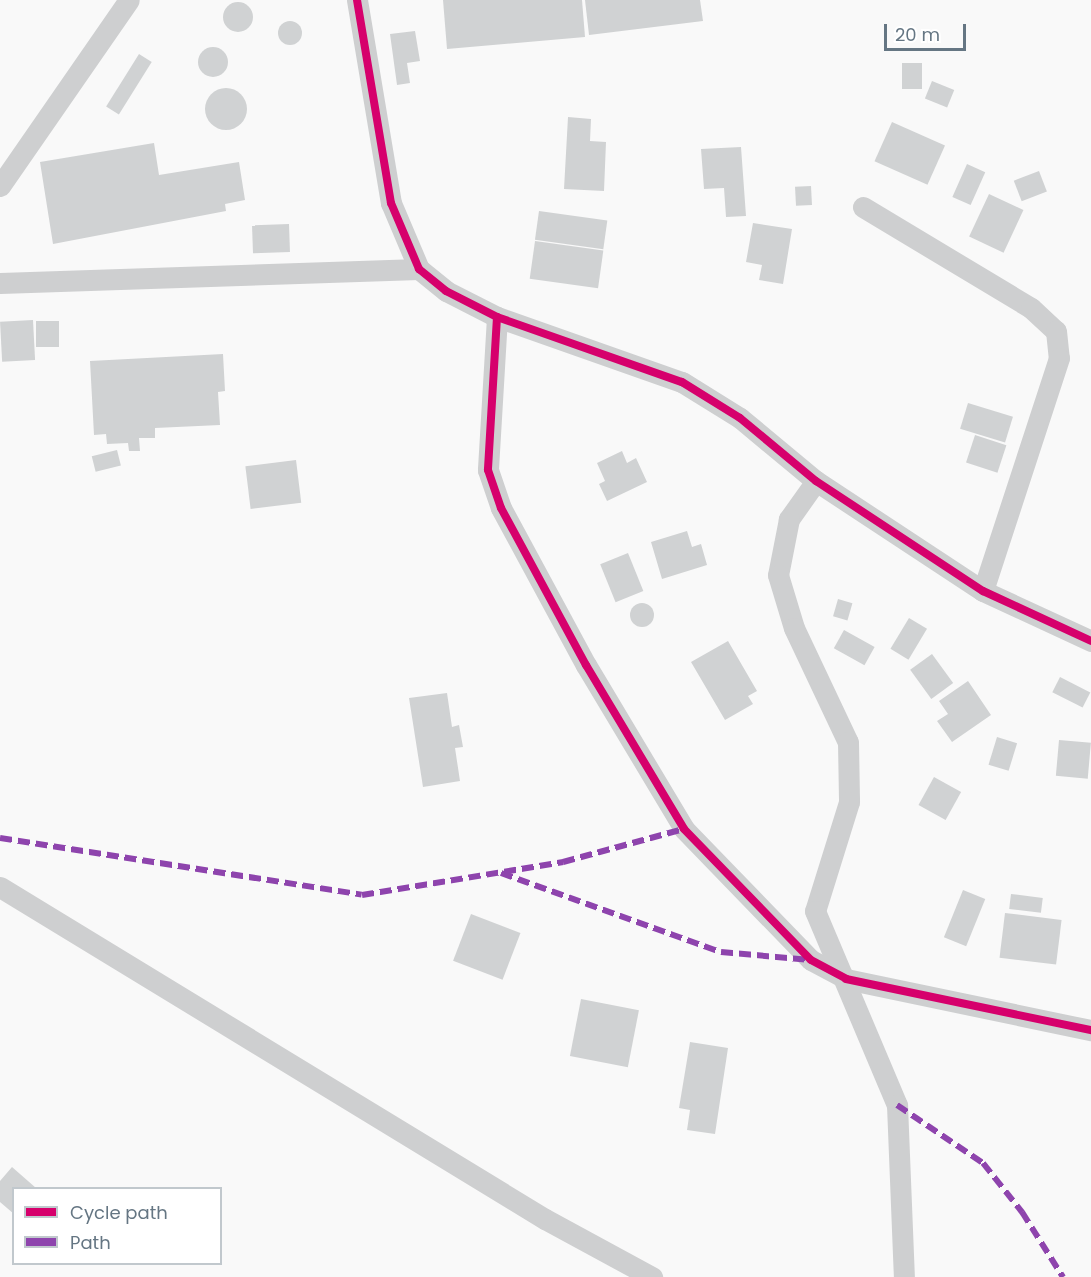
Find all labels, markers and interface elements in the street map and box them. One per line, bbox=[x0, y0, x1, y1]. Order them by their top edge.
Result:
scale bar bbox=[887, 12, 970, 50]
text: 20 m bbox=[895, 22, 940, 47]
legend bbox=[12, 1187, 222, 1265]
text: Cycle path bbox=[70, 1200, 168, 1225]
text: Path bbox=[70, 1230, 111, 1255]

